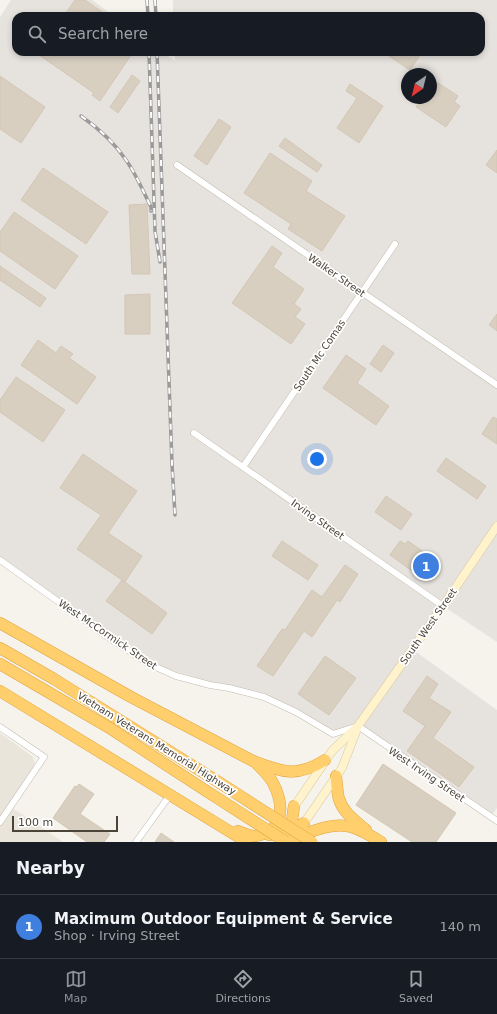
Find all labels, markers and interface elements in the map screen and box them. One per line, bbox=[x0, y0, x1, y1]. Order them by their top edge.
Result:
search box bbox=[12, 12, 485, 56]
icon: search bbox=[26, 23, 48, 45]
text: Search here bbox=[58, 25, 148, 43]
north arrow bbox=[401, 68, 437, 104]
street label: Walker Street bbox=[306, 252, 368, 299]
street label: South Mc Comas bbox=[291, 317, 347, 393]
your location bbox=[307, 449, 327, 469]
street label: Irving Street bbox=[289, 497, 346, 542]
pin: 1 bbox=[413, 551, 439, 581]
street label: South West Street bbox=[398, 586, 459, 666]
street label: West McCormick Street bbox=[56, 597, 159, 672]
street label: Vietnam Veterans Memorial Highway bbox=[75, 690, 238, 797]
street label: West Irving Street bbox=[386, 745, 467, 804]
scale bar bbox=[12, 814, 118, 833]
text: 100 m bbox=[18, 816, 53, 829]
text: Nearby bbox=[16, 858, 85, 878]
text: Maximum Outdoor Equipment & Service bbox=[54, 910, 393, 928]
text: 1 bbox=[24, 919, 34, 934]
text: 140 m bbox=[439, 919, 481, 934]
text: Shop · Irving Street bbox=[54, 928, 180, 943]
tab: Map bbox=[64, 968, 87, 1005]
tab: Directions bbox=[215, 968, 271, 1005]
tab: Saved bbox=[399, 968, 433, 1005]

